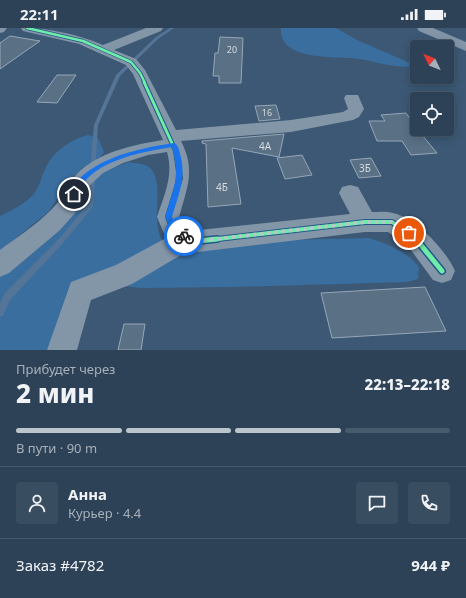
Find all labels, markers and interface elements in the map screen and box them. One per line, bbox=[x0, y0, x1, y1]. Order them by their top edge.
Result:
text: 22:11 bbox=[20, 4, 59, 24]
north arrow bbox=[410, 40, 454, 84]
map controls bbox=[410, 40, 454, 136]
house number: 20 bbox=[227, 43, 237, 56]
button: locate bbox=[410, 92, 454, 136]
house number: 16 bbox=[262, 106, 272, 119]
house number: 4А bbox=[259, 139, 272, 153]
house number: 3Б bbox=[359, 161, 371, 175]
pin bbox=[57, 177, 91, 211]
house number: 4Б bbox=[216, 180, 228, 194]
icon: home bbox=[63, 183, 85, 205]
courier bbox=[164, 216, 204, 256]
pin bbox=[392, 216, 426, 250]
icon: bag bbox=[398, 222, 420, 244]
icon: bike bbox=[173, 225, 195, 247]
text: Прибудет через bbox=[16, 360, 115, 378]
text: 22:13–22:18 bbox=[365, 374, 450, 394]
text: 2 мин bbox=[16, 375, 94, 411]
text: В пути · 90 m bbox=[16, 439, 97, 457]
button: person bbox=[16, 482, 58, 524]
button: chat bbox=[356, 482, 398, 524]
button: phone bbox=[408, 482, 450, 524]
text: Анна bbox=[68, 484, 107, 504]
text: Курьер · 4.4 bbox=[68, 504, 141, 522]
text: Заказ #4782 bbox=[16, 555, 104, 575]
text: 944 ₽ bbox=[411, 555, 450, 575]

